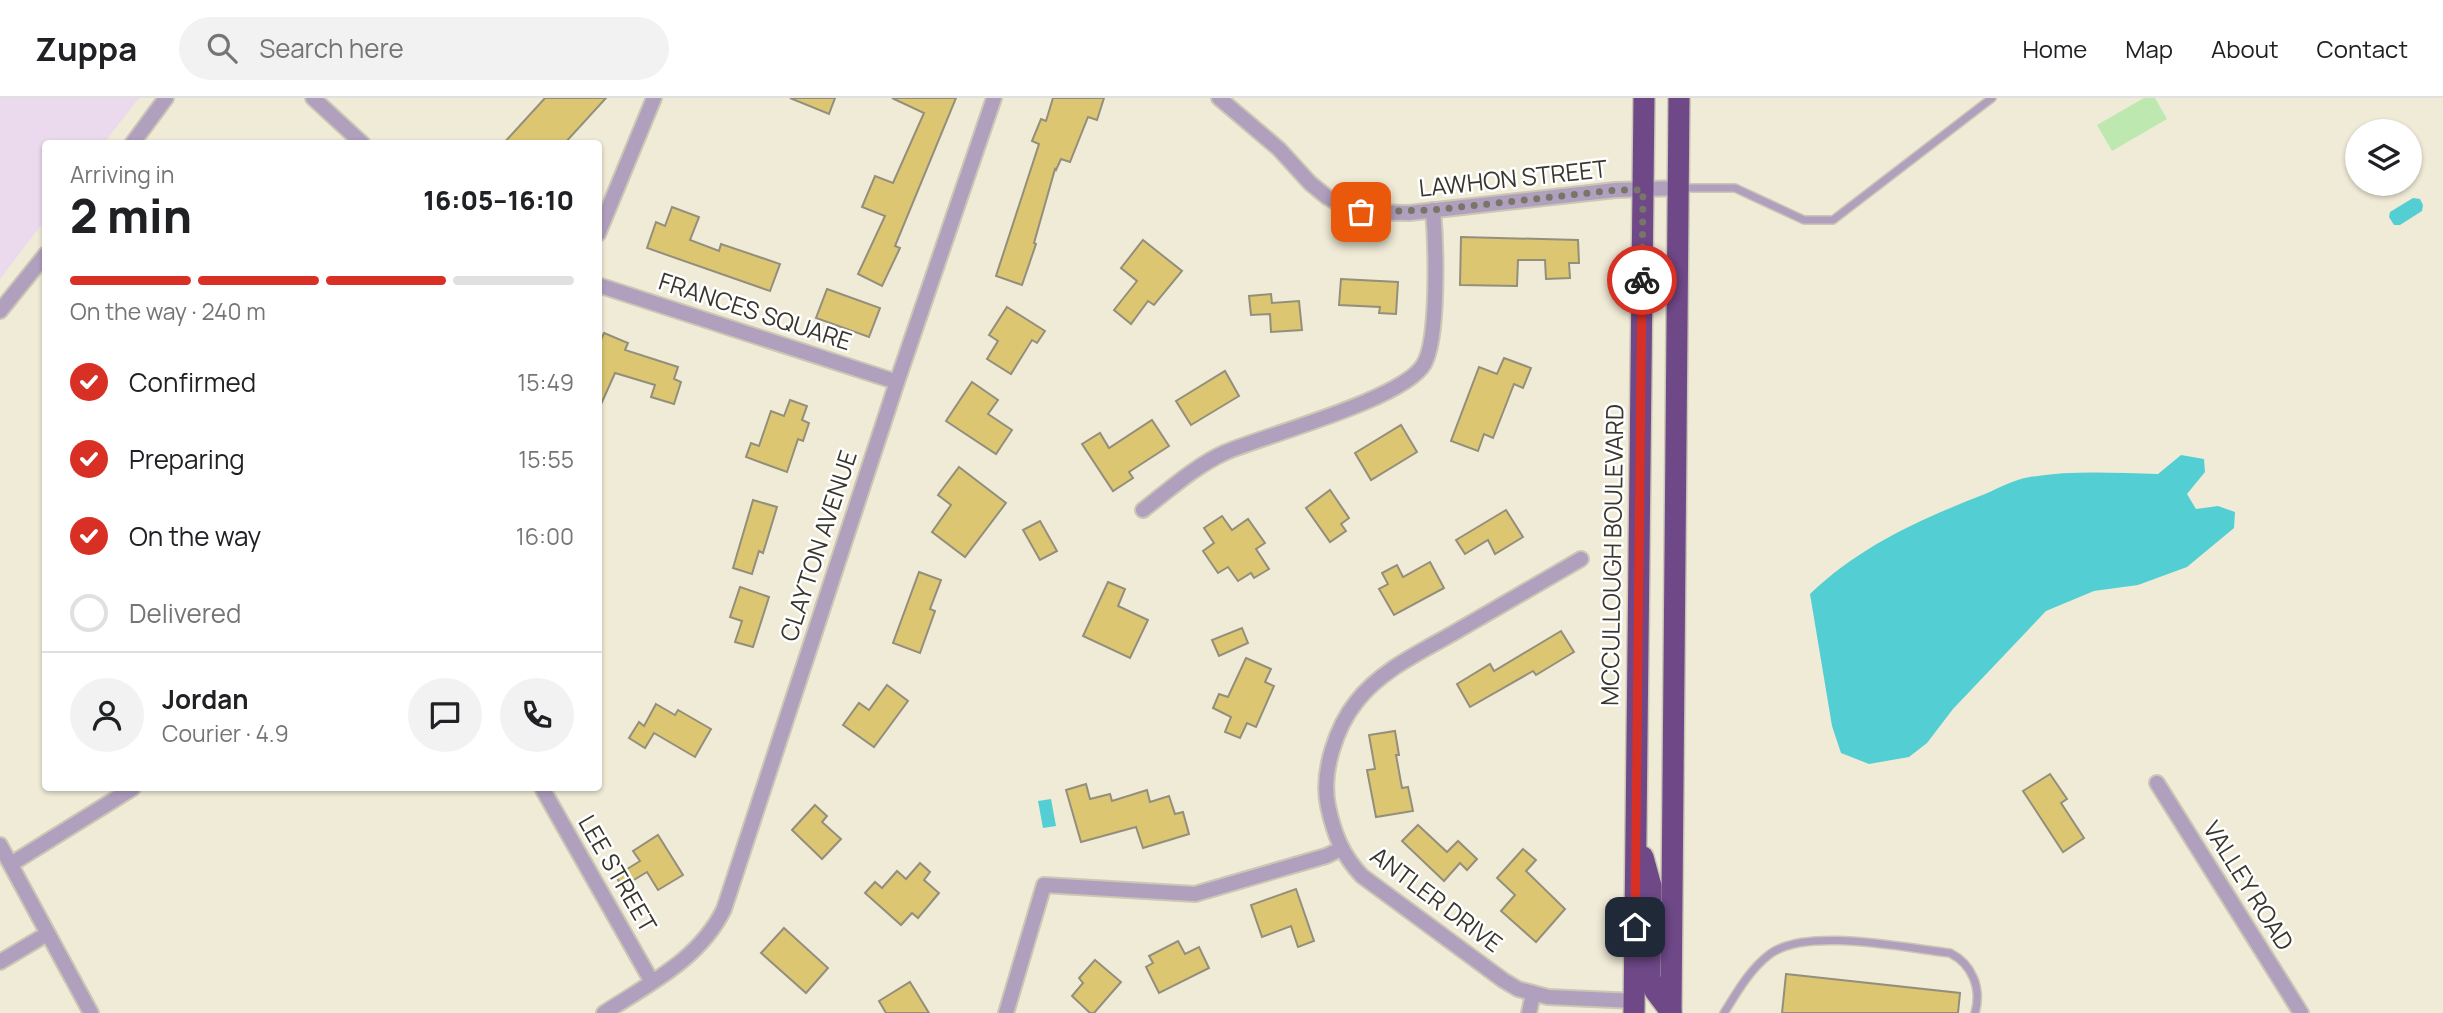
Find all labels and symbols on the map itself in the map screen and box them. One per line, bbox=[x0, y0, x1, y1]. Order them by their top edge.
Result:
street label: LAWHON STREET bbox=[1417, 151, 1609, 204]
pin bbox=[1331, 182, 1391, 242]
courier bbox=[1607, 245, 1677, 315]
street label: FRANCES SQUARE bbox=[655, 264, 856, 357]
street label: MCCULLOUGH BOULEVARD bbox=[1592, 404, 1631, 706]
street label: CLAYTON AVENUE bbox=[771, 446, 864, 645]
street label: LEE STREET bbox=[571, 809, 666, 939]
street label: VALLEY ROAD bbox=[2196, 814, 2302, 956]
street label: ANTLER DRIVE bbox=[1364, 838, 1509, 959]
pin bbox=[1605, 897, 1665, 957]

